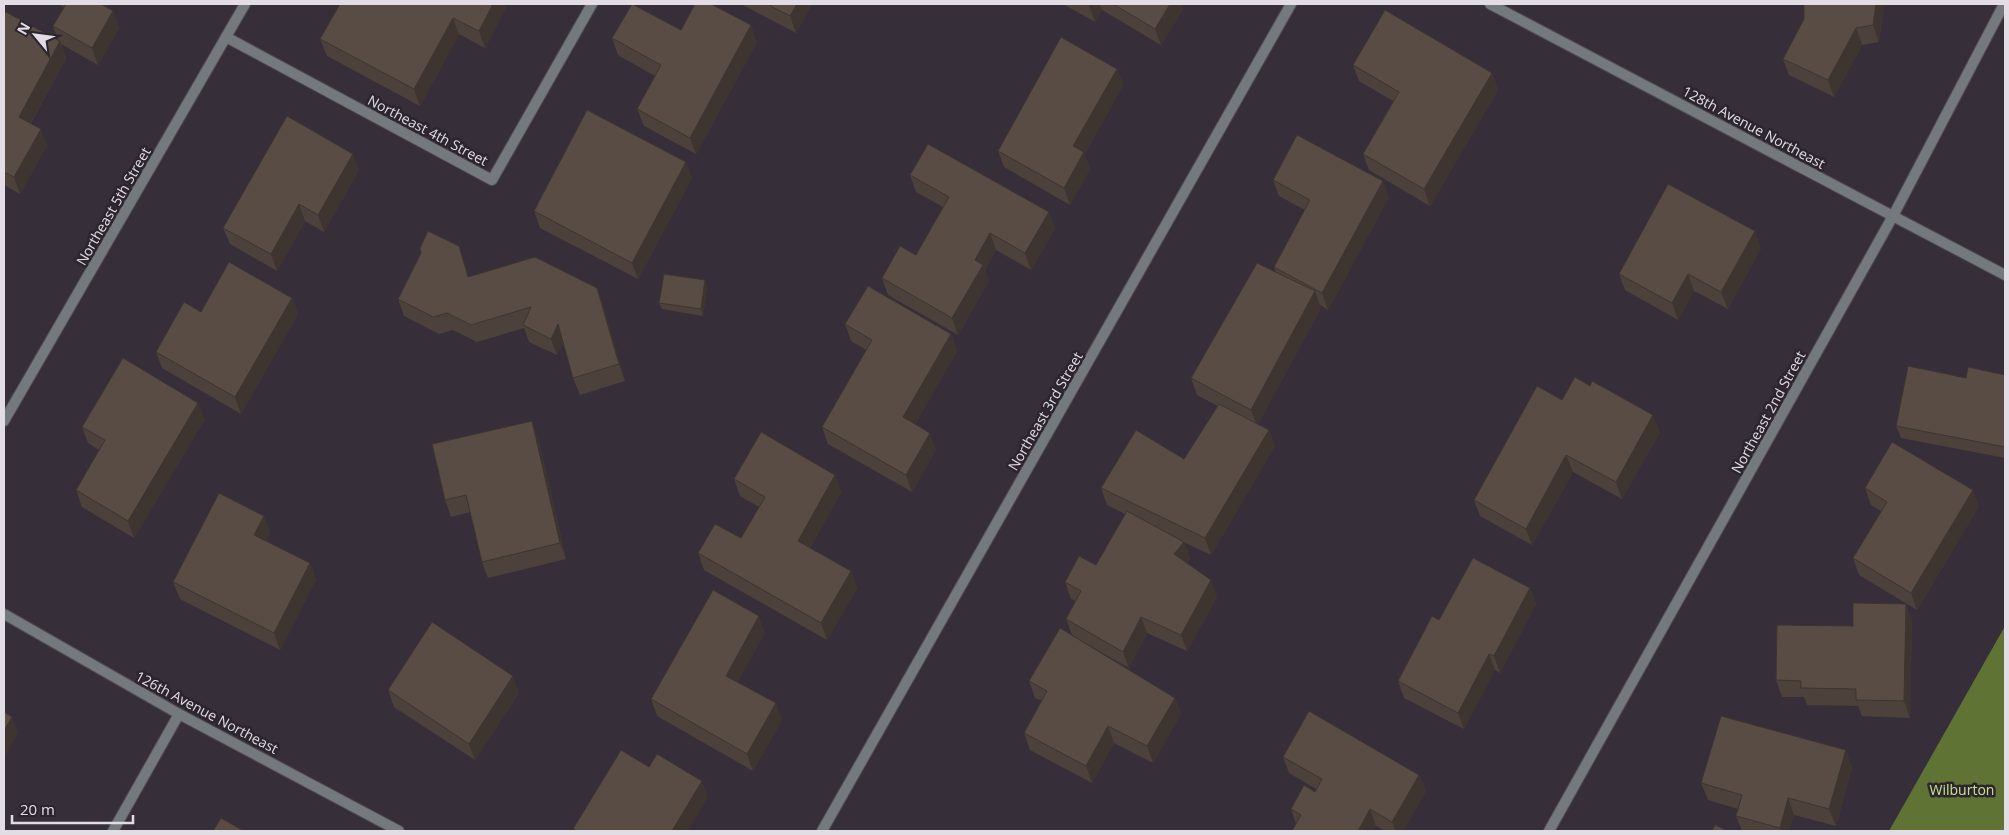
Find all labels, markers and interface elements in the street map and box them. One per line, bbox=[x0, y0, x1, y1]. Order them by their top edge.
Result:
north arrow bbox=[10, 10, 60, 60]
text: N bbox=[12, 19, 34, 38]
street label: 128th Avenue Northeast bbox=[1679, 81, 1829, 173]
street label: Northeast 4th Street bbox=[365, 90, 491, 170]
street label: Northeast 5th Street bbox=[71, 143, 155, 269]
street label: Northeast 2nd Street bbox=[1726, 347, 1810, 477]
street label: Northeast 3rd Street bbox=[1003, 348, 1087, 474]
street label: 126th Avenue Northeast bbox=[132, 666, 282, 758]
park label: Wilburton bbox=[1930, 780, 1994, 799]
scale bar bbox=[12, 792, 134, 824]
text: 20 m bbox=[20, 799, 55, 819]

